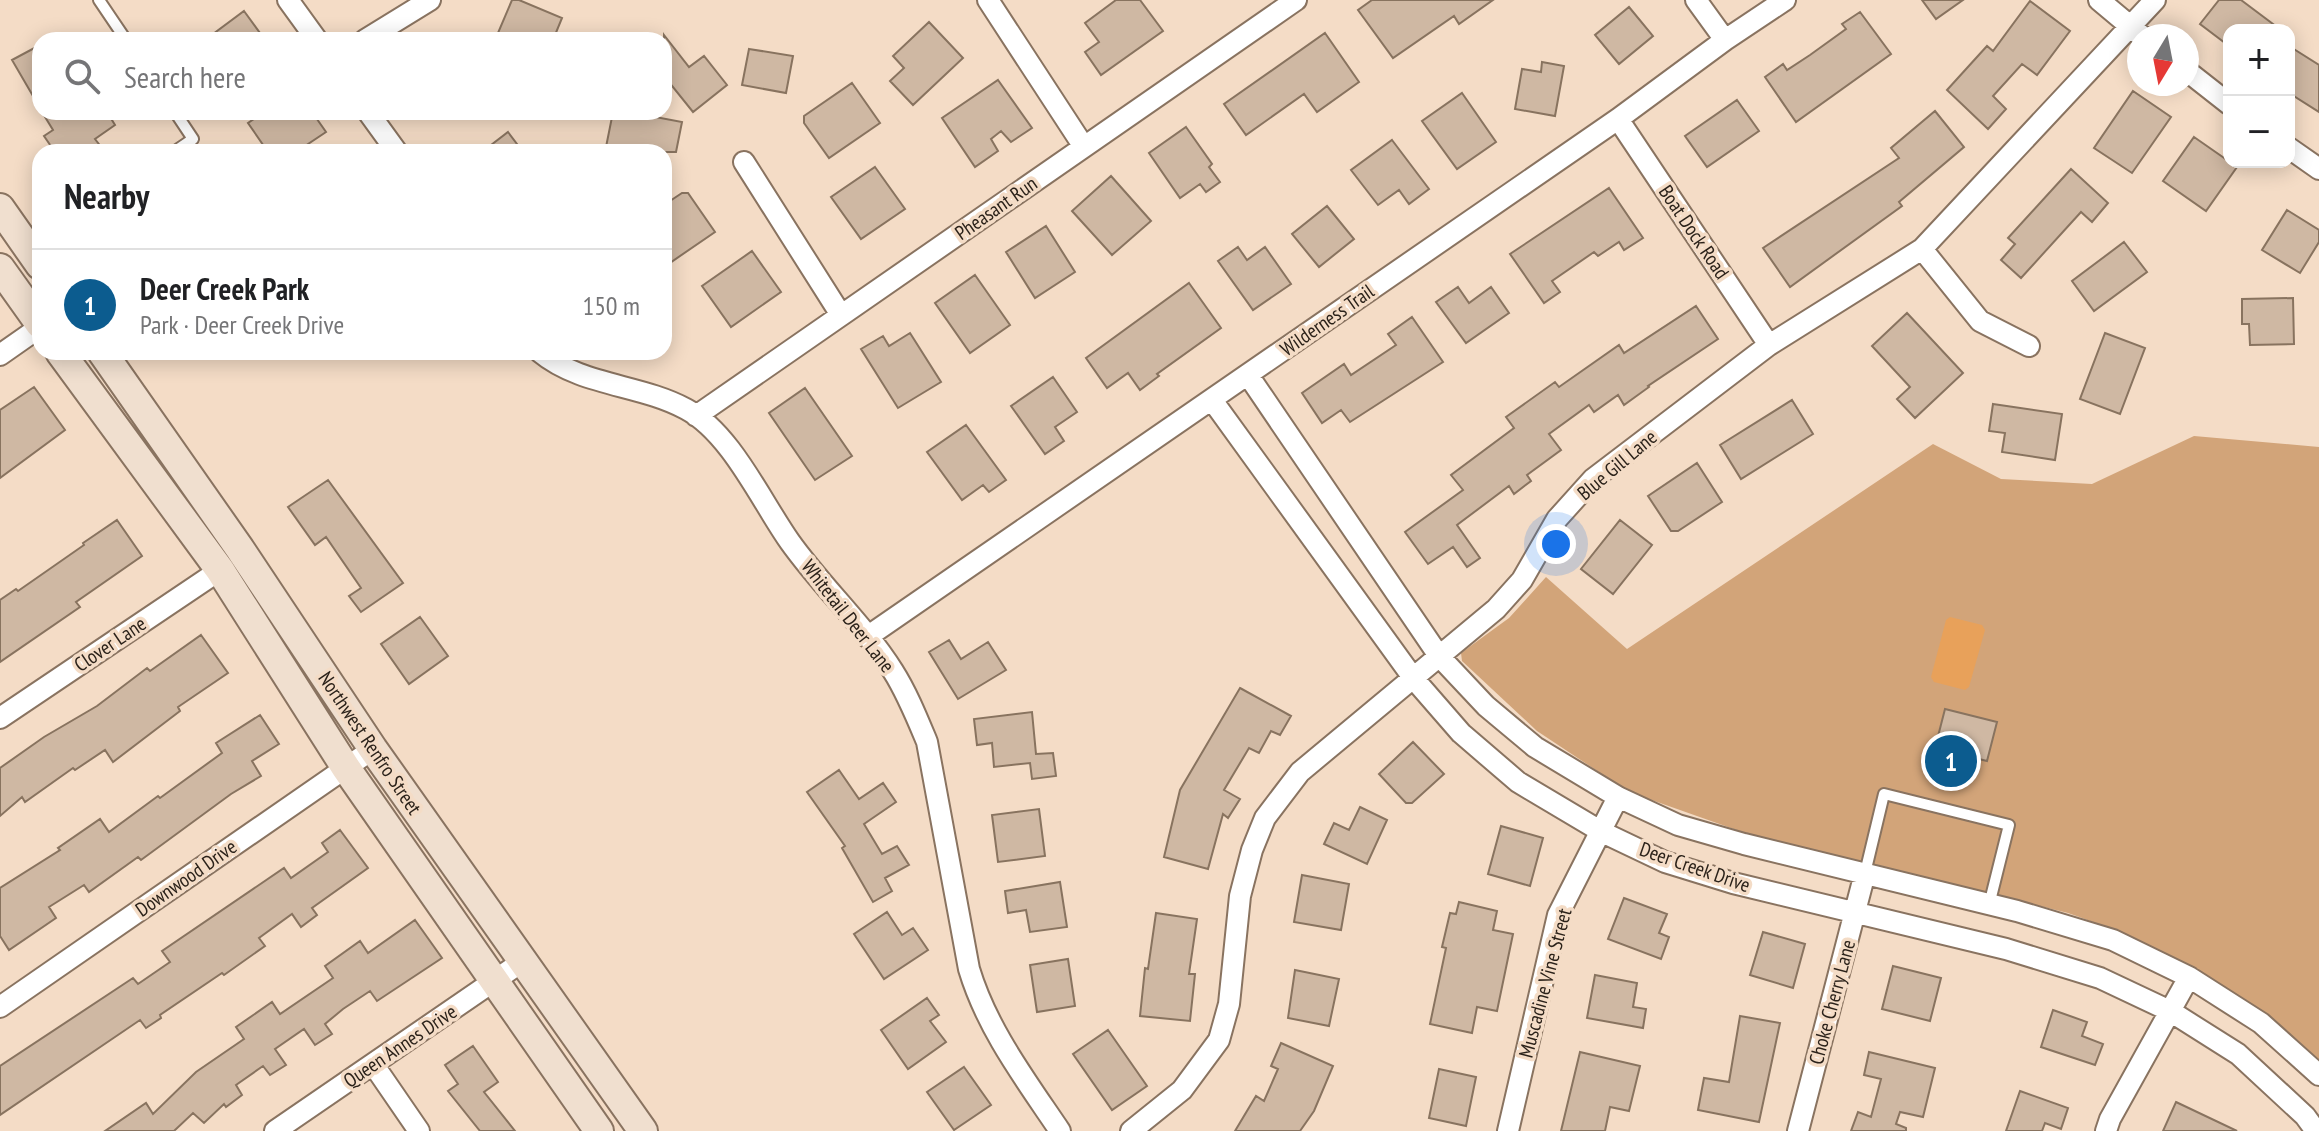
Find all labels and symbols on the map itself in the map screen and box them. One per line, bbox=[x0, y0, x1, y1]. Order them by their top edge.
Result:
north arrow bbox=[2127, 24, 2199, 96]
street label: Pheasant Run bbox=[950, 170, 1042, 246]
street label: Boat Dock Road bbox=[1653, 180, 1735, 284]
street label: Wilderness Trail bbox=[1275, 278, 1379, 362]
street label: Blue Gill Lane bbox=[1572, 424, 1662, 506]
your location bbox=[1536, 524, 1576, 564]
street label: Whitetail Deer Lane bbox=[796, 554, 900, 678]
street label: Clover Lane bbox=[69, 611, 151, 677]
street label: Northwest Renfro Street bbox=[313, 667, 428, 820]
pin: 1 bbox=[1925, 731, 1977, 791]
street label: Downwood Drive bbox=[130, 834, 242, 922]
street label: Deer Creek Drive bbox=[1636, 836, 1754, 898]
street label: Muscadine Vine Street bbox=[1513, 905, 1578, 1060]
street label: Choke Cherry Lane bbox=[1803, 937, 1861, 1067]
street label: Queen Annes Drive bbox=[338, 999, 462, 1093]

